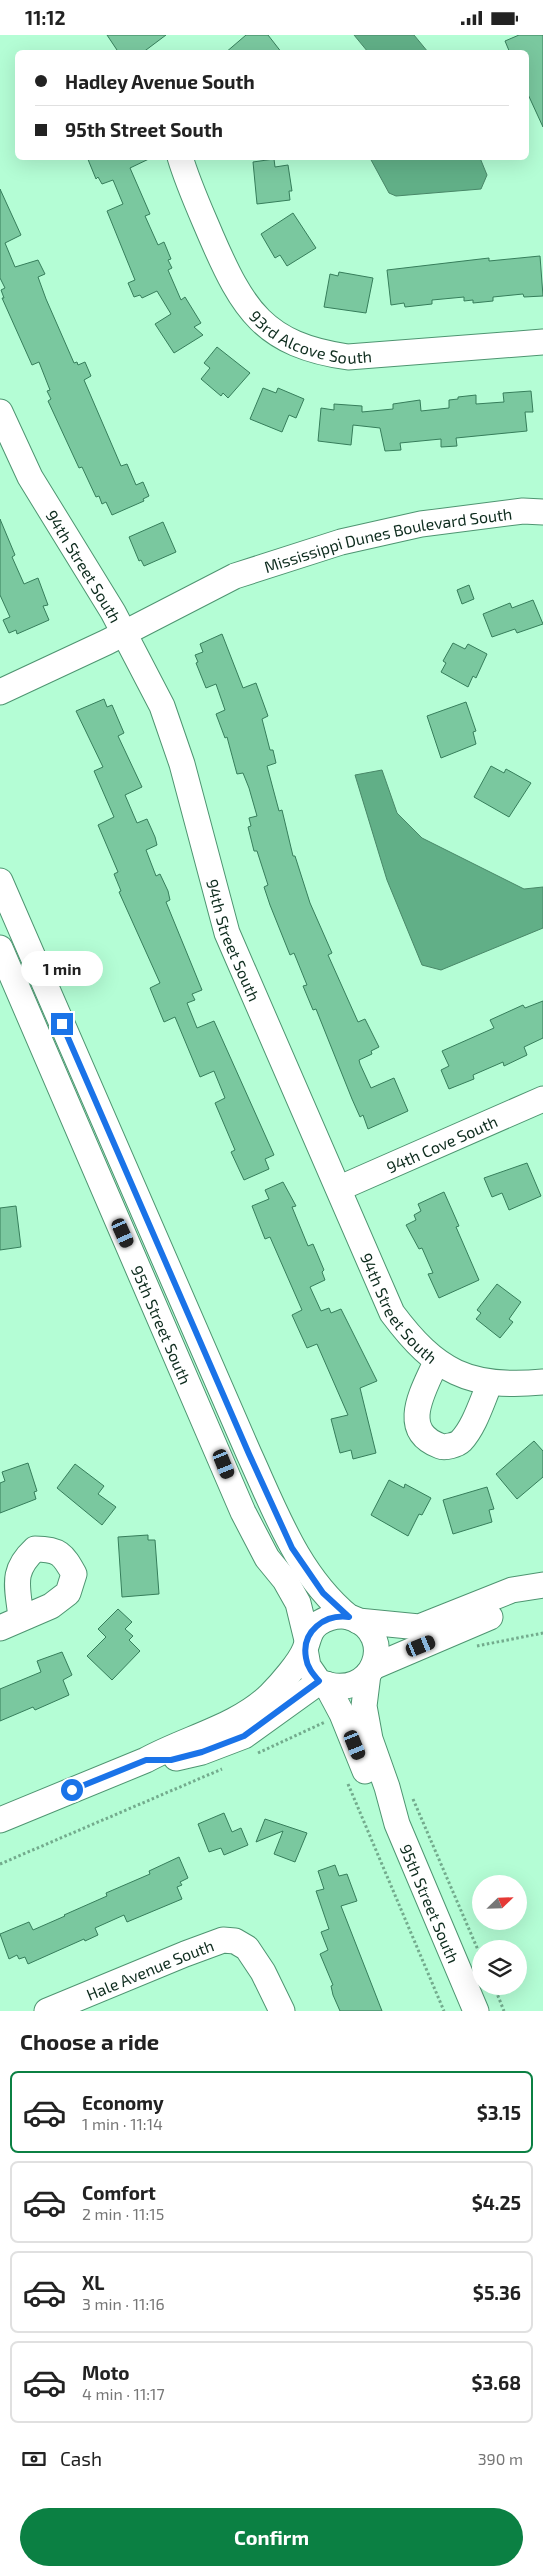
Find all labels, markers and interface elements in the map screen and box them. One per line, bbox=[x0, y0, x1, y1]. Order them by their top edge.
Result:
text: 11:12 bbox=[25, 6, 66, 29]
text: Hadley Avenue South bbox=[65, 70, 255, 93]
text: 95th Street South bbox=[65, 118, 223, 141]
street label: 93rd Alcove South bbox=[246, 306, 373, 367]
street label: Mississippi Dunes Boulevard South bbox=[261, 503, 513, 576]
street label: 94th Street South bbox=[43, 506, 126, 626]
street label: 94th Street South bbox=[204, 877, 265, 1004]
callout: 1 min bbox=[21, 951, 103, 987]
text: 1 min bbox=[43, 959, 81, 978]
route end bbox=[51, 1013, 73, 1035]
street label: 94th Cove South bbox=[383, 1111, 500, 1176]
car bbox=[110, 1216, 135, 1250]
street label: 94th Street South bbox=[357, 1250, 441, 1367]
street label: 95th Street South bbox=[128, 1262, 196, 1387]
car bbox=[211, 1447, 236, 1481]
car bbox=[404, 1633, 437, 1659]
car bbox=[342, 1728, 367, 1762]
route start bbox=[61, 1779, 83, 1801]
street label: 95th Street South bbox=[397, 1841, 464, 1966]
north arrow bbox=[472, 1875, 528, 1930]
map controls bbox=[472, 1875, 527, 1995]
street label: Hale Avenue South bbox=[83, 1935, 216, 2003]
button: layers bbox=[472, 1940, 527, 1995]
text: Choose a ride bbox=[20, 2028, 159, 2054]
icon: car bbox=[22, 2090, 67, 2135]
text: Economy bbox=[82, 2091, 164, 2114]
text: $3.15 bbox=[477, 2101, 521, 2124]
text: 1 min · 11:14 bbox=[82, 2114, 163, 2133]
icon: car bbox=[22, 2180, 67, 2225]
text: Comfort bbox=[82, 2181, 156, 2204]
text: $4.25 bbox=[472, 2191, 521, 2214]
text: 2 min · 11:15 bbox=[82, 2204, 164, 2223]
icon: car bbox=[22, 2270, 67, 2315]
text: XL bbox=[82, 2271, 104, 2294]
text: $5.36 bbox=[473, 2281, 521, 2304]
text: 3 min · 11:16 bbox=[82, 2294, 165, 2313]
icon: car bbox=[22, 2360, 67, 2405]
text: Moto bbox=[82, 2361, 130, 2384]
text: $3.68 bbox=[472, 2371, 521, 2394]
text: 4 min · 11:17 bbox=[82, 2384, 165, 2403]
icon: cash bbox=[20, 2445, 48, 2473]
text: Cash bbox=[60, 2447, 102, 2470]
text: 390 m bbox=[478, 2449, 523, 2468]
button: Confirm bbox=[20, 2508, 523, 2566]

